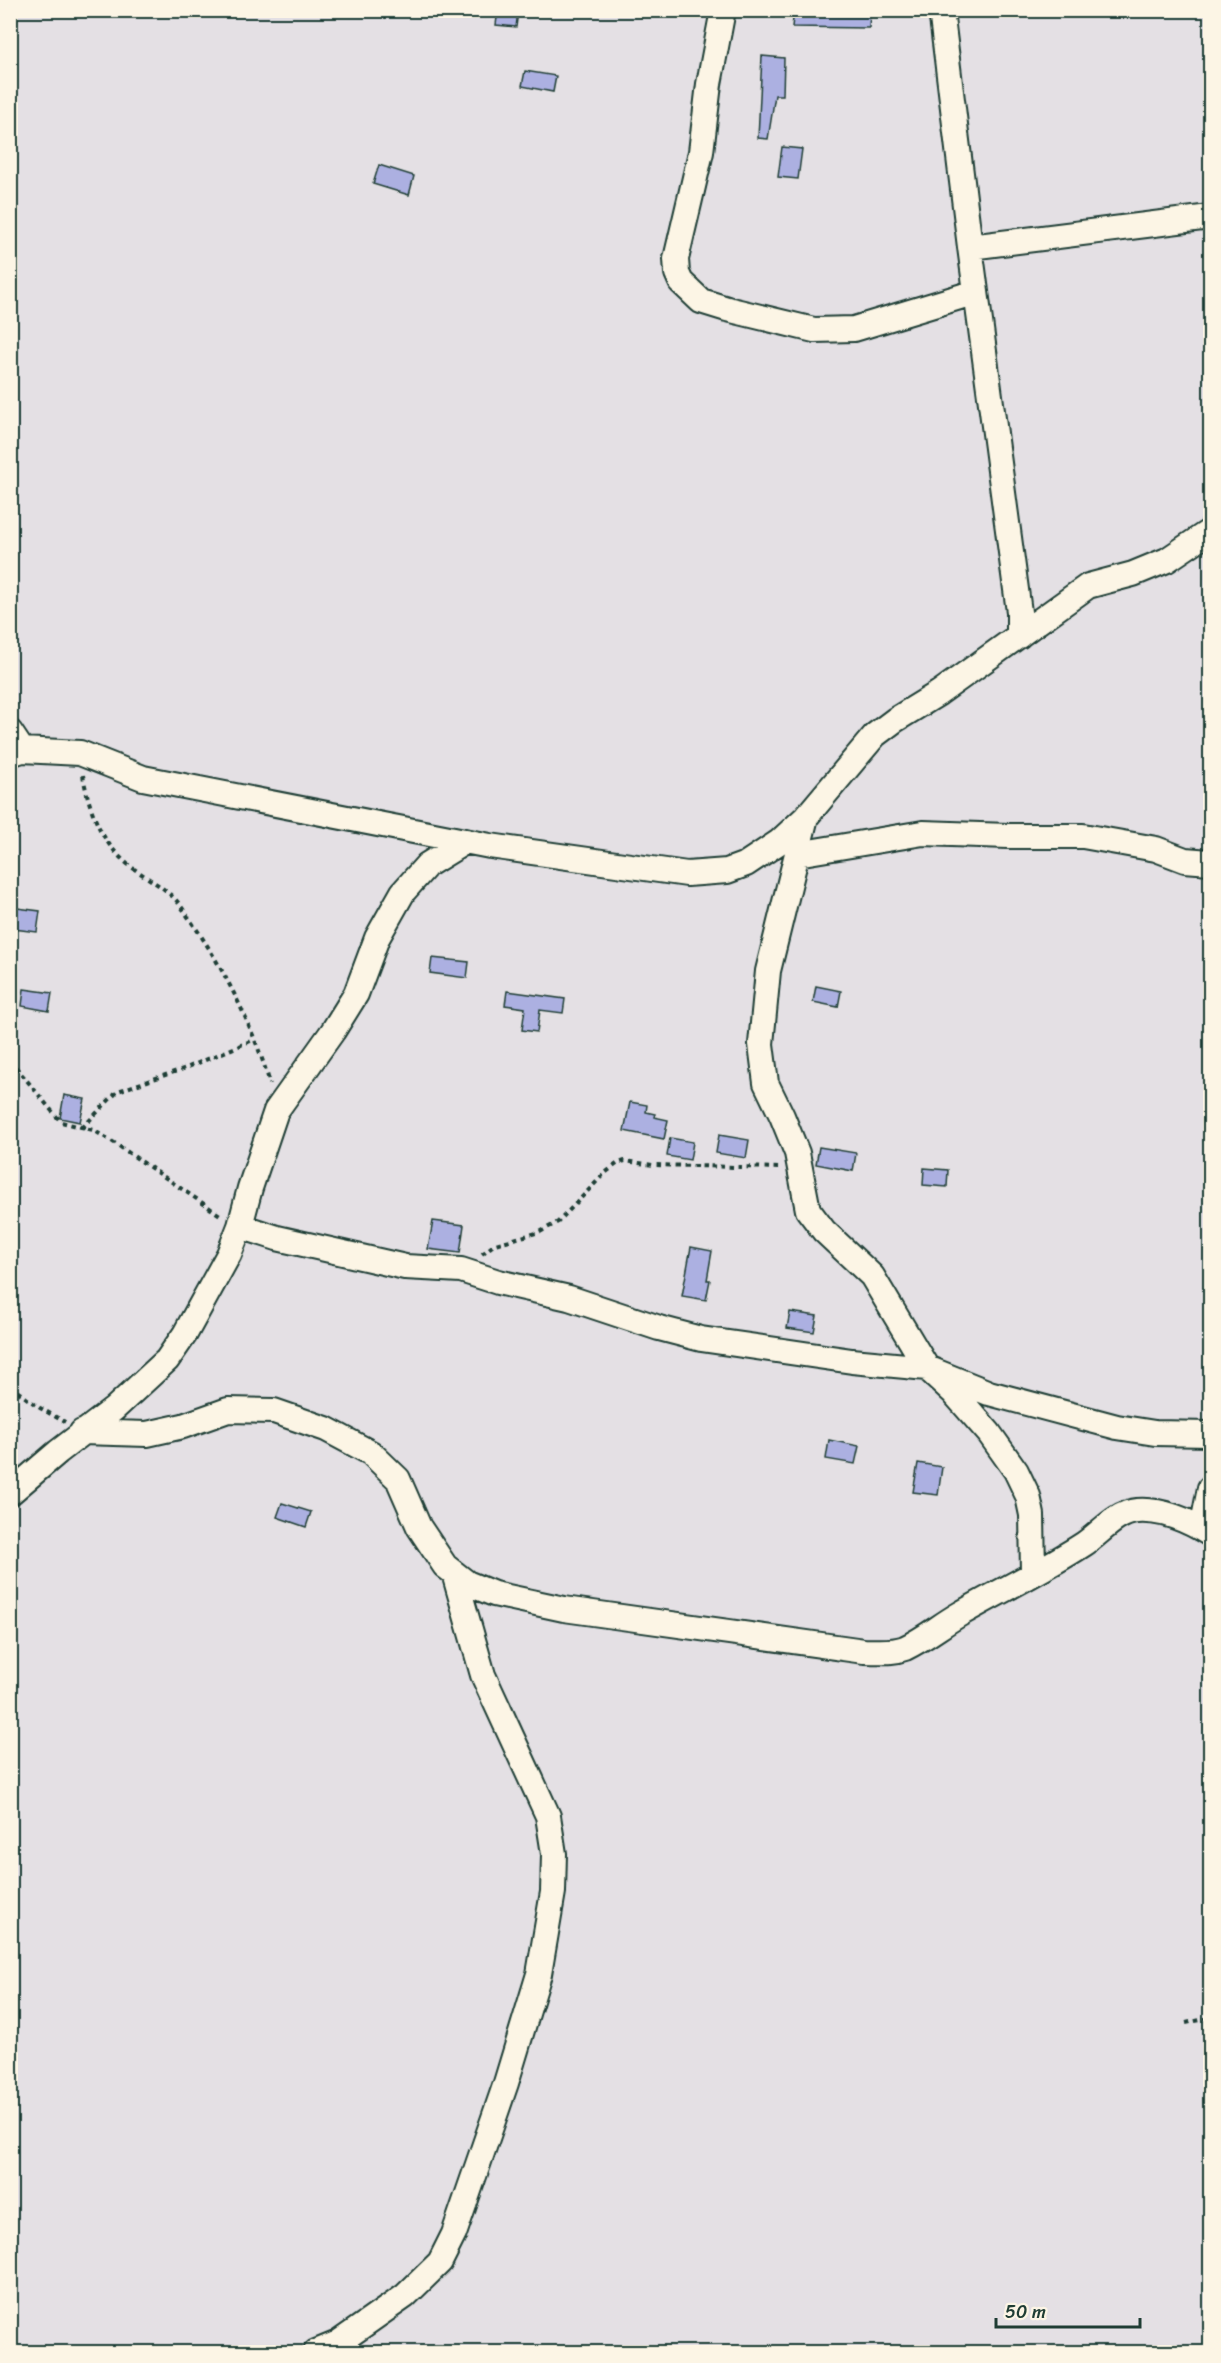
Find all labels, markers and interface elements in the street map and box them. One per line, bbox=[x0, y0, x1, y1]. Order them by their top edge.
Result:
scale bar bbox=[996, 2291, 1140, 2329]
text: 50 m bbox=[1005, 2296, 1046, 2328]

